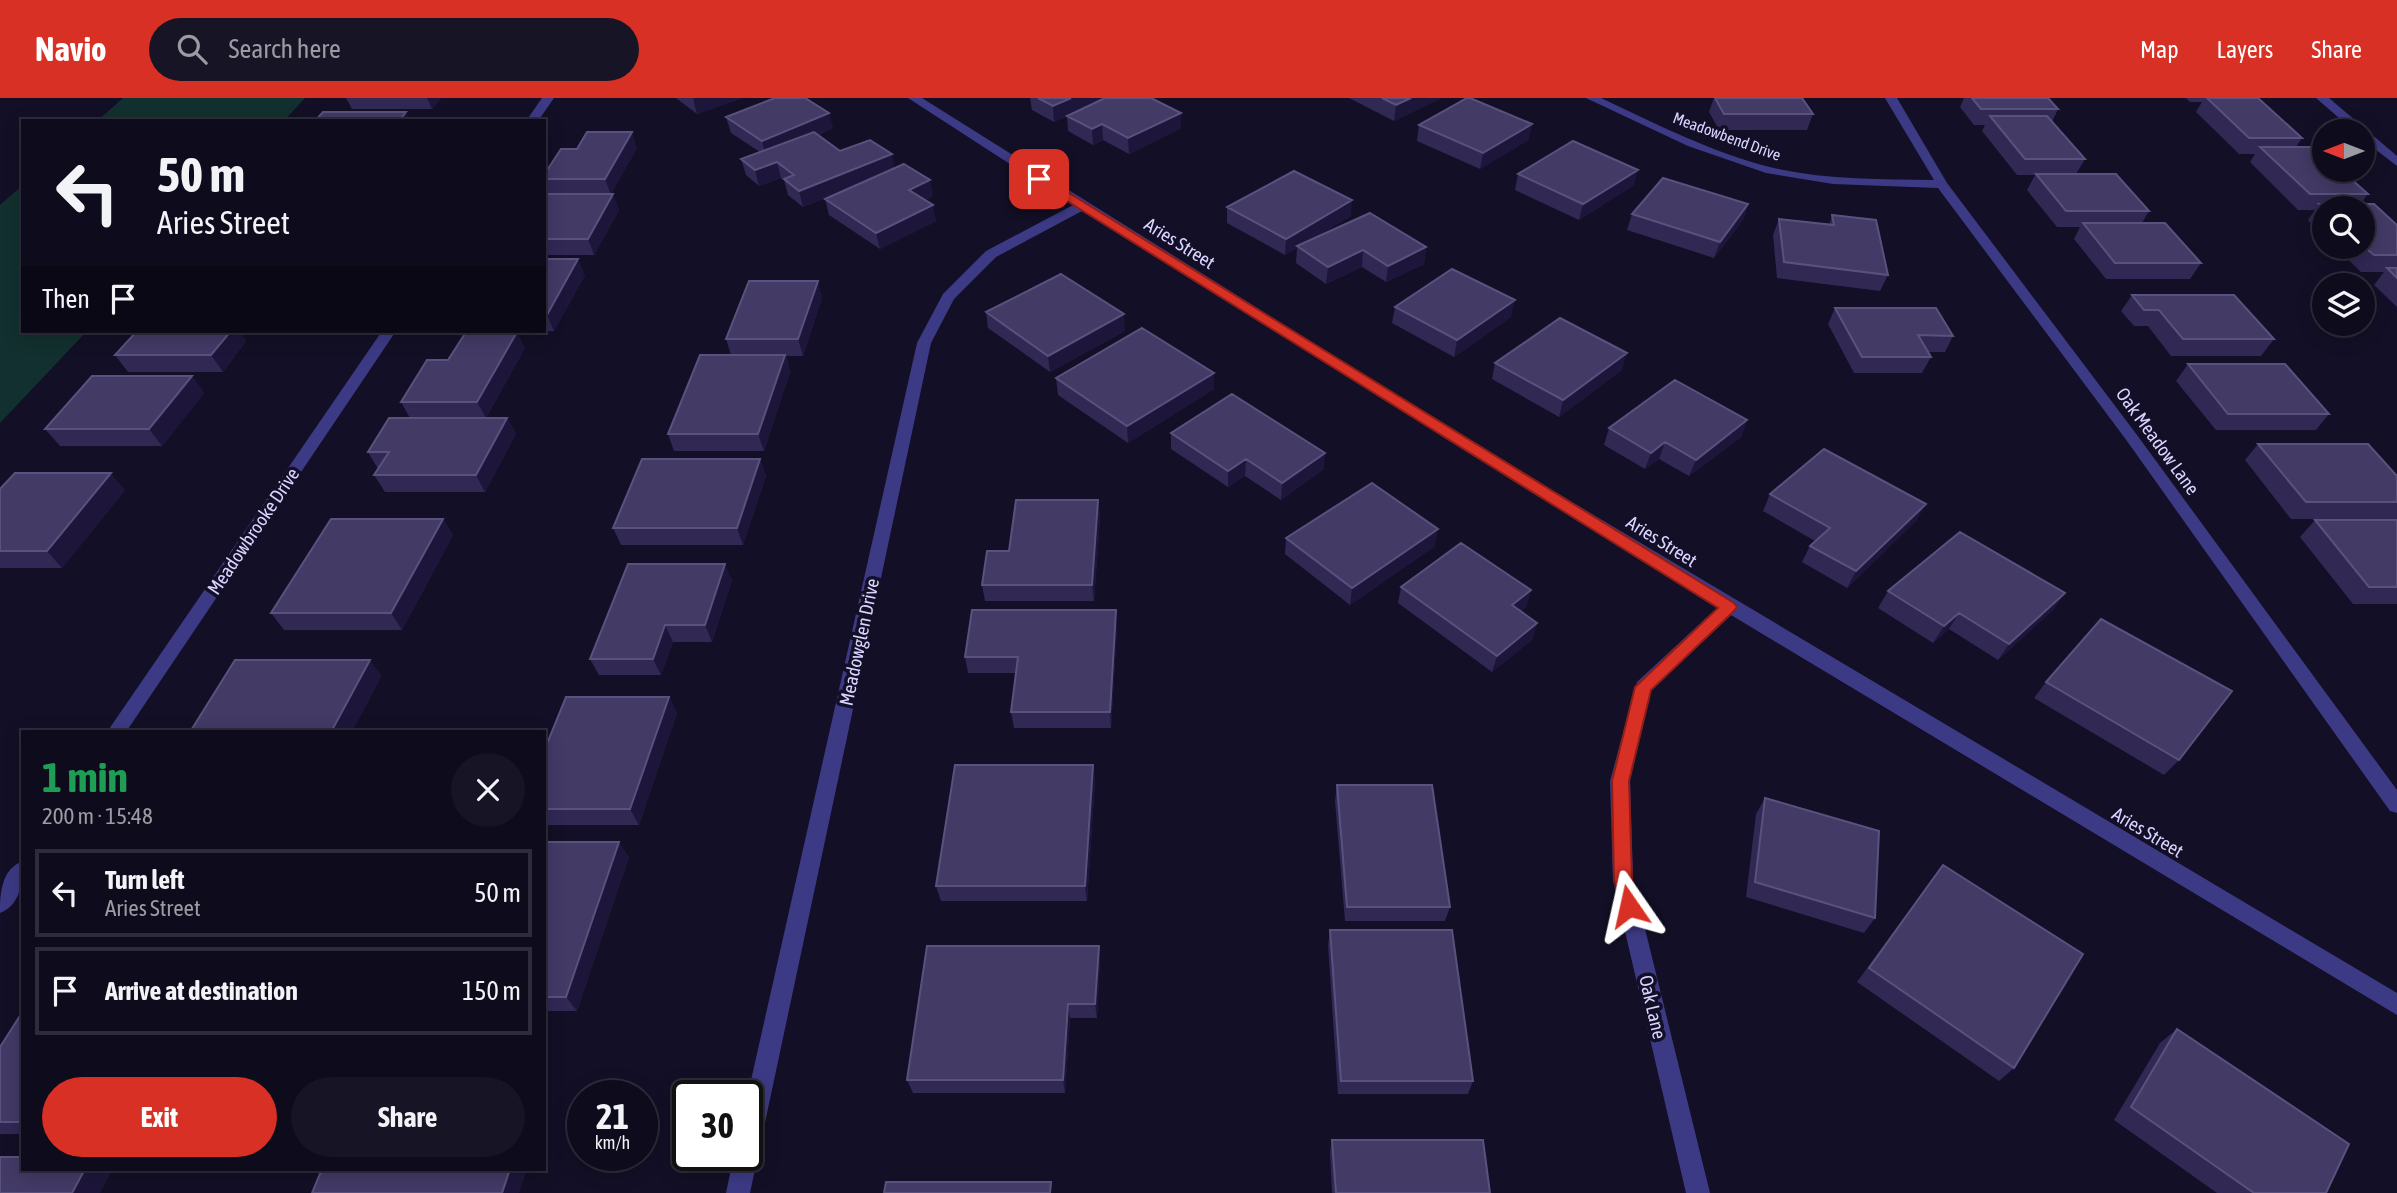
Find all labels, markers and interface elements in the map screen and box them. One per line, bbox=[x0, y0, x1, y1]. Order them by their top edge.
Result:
search box bbox=[149, 18, 639, 81]
text: Navio bbox=[35, 30, 107, 68]
icon: search bbox=[173, 30, 211, 68]
text: Search here bbox=[229, 34, 341, 64]
text: Map bbox=[2140, 36, 2179, 63]
text: Layers bbox=[2217, 36, 2273, 63]
text: Share bbox=[2311, 36, 2362, 63]
street label: Meadowbend Drive bbox=[1671, 108, 1783, 164]
north arrow bbox=[2312, 119, 2375, 182]
map controls bbox=[2312, 119, 2375, 336]
text: 50 m bbox=[157, 146, 245, 202]
icon: left bbox=[42, 147, 133, 238]
pin bbox=[1009, 149, 1069, 209]
icon: arrive bbox=[1020, 160, 1058, 198]
button: search bbox=[2312, 196, 2375, 259]
text: Aries Street bbox=[157, 204, 290, 241]
street label: Aries Street bbox=[1141, 213, 1219, 273]
button: layers bbox=[2312, 273, 2375, 336]
icon: arrive bbox=[104, 280, 142, 318]
text: Then bbox=[42, 284, 90, 314]
street label: Oak Meadow Lane bbox=[2112, 383, 2204, 499]
street label: Meadowbrooke Drive bbox=[203, 464, 303, 598]
street label: Aries Street bbox=[1623, 511, 1701, 571]
street label: Meadowglen Drive bbox=[835, 576, 883, 708]
text: 1 min bbox=[42, 753, 128, 801]
button: close bbox=[451, 753, 525, 827]
street label: Aries Street bbox=[2109, 802, 2187, 862]
text: 200 m · 15:48 bbox=[42, 803, 153, 829]
text: Turn left bbox=[105, 865, 185, 895]
position arrow bbox=[1592, 869, 1666, 943]
icon: left bbox=[46, 874, 84, 912]
text: 50 m bbox=[474, 878, 521, 908]
text: Aries Street bbox=[105, 895, 201, 921]
icon: arrive bbox=[46, 972, 84, 1010]
street label: Oak Lane bbox=[1635, 973, 1671, 1041]
text: Arrive at destination bbox=[105, 976, 298, 1006]
text: 150 m bbox=[462, 976, 521, 1006]
button: Exit bbox=[42, 1077, 277, 1157]
button: Share bbox=[291, 1077, 525, 1157]
speed limit sign: 30 bbox=[672, 1080, 763, 1171]
text: 21 bbox=[596, 1096, 629, 1136]
text: km/h bbox=[595, 1132, 630, 1153]

